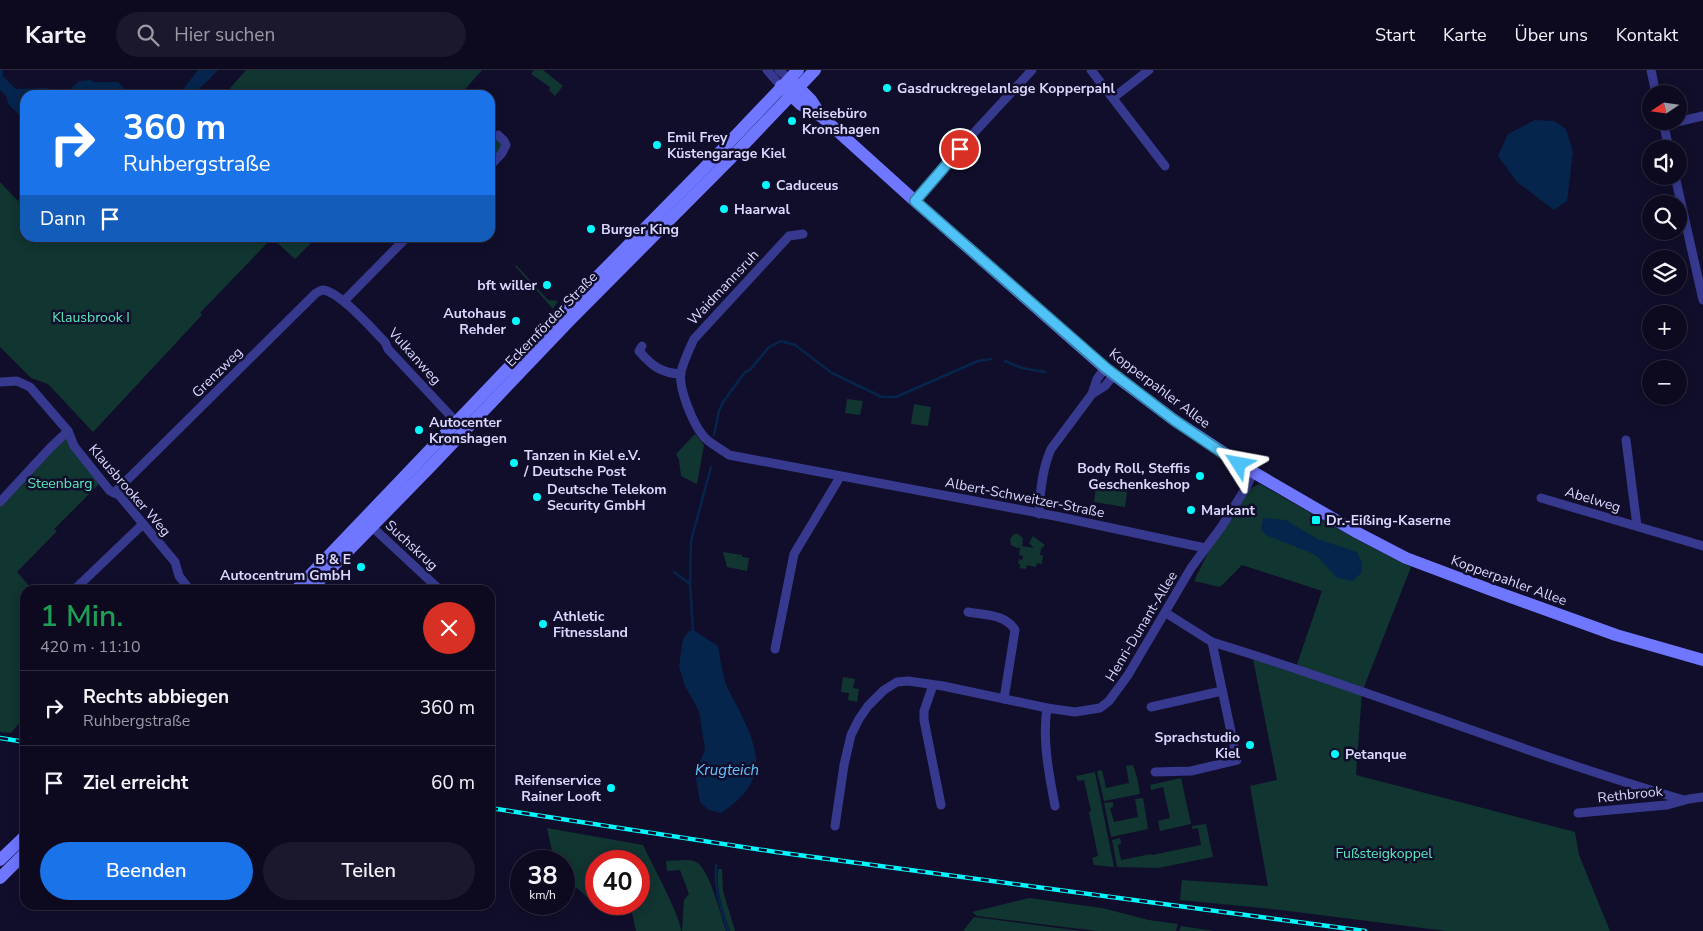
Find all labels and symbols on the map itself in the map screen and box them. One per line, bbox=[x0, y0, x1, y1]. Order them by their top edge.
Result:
place label: Gasdruckregelanlage Kopperpahl bbox=[897, 79, 1115, 98]
marker: Gasdruckregelanlage Kopperpahl bbox=[881, 82, 893, 94]
north arrow bbox=[1642, 85, 1688, 130]
place label: Reisebüro Kronshagen bbox=[802, 104, 880, 139]
marker: Reisebüro Kronshagen bbox=[786, 115, 798, 127]
place label: Emil Frey Küstengarage Kiel bbox=[667, 128, 787, 163]
pin bbox=[939, 128, 981, 170]
marker: Emil Frey Küstengarage Kiel bbox=[651, 139, 663, 151]
place label: Caduceus bbox=[776, 176, 839, 195]
marker: Caduceus bbox=[760, 179, 772, 191]
place label: Haarwal bbox=[734, 200, 791, 219]
marker: Haarwal bbox=[718, 203, 730, 215]
place label: Burger King bbox=[601, 220, 679, 239]
marker: Burger King bbox=[585, 223, 597, 235]
street label: Waidmannsruh bbox=[684, 246, 763, 329]
street label: Eckernförder Straße bbox=[501, 268, 602, 371]
place label: bft willer bbox=[477, 276, 538, 295]
marker: bft willer bbox=[541, 279, 553, 291]
place label: Autohaus Rehder bbox=[443, 304, 507, 339]
park label: Klausbrook I bbox=[52, 308, 130, 327]
marker: Autohaus Rehder bbox=[510, 315, 522, 327]
street label: Vulkanweg bbox=[383, 323, 445, 389]
street label: Grenzweg bbox=[188, 343, 247, 402]
street label: Kopperpahler Allee bbox=[1105, 344, 1214, 433]
place label: Autocenter Kronshagen bbox=[429, 413, 507, 448]
marker: Autocenter Kronshagen bbox=[413, 424, 425, 436]
position arrow bbox=[1212, 437, 1264, 489]
street label: Klausbrooker Weg bbox=[84, 440, 175, 541]
place label: Tanzen in Kiel e.V. / Deutsche Post bbox=[523, 446, 641, 481]
marker: Tanzen in Kiel e.V. / Deutsche Post bbox=[508, 457, 520, 469]
place label: Body Roll, Steffis Geschenkeshop bbox=[1077, 459, 1190, 494]
marker: Body Roll, Steffis Geschenkeshop bbox=[1194, 470, 1206, 482]
street label: Albert-Schweitzer-Straße bbox=[944, 473, 1106, 522]
park label: Steenbarg bbox=[28, 474, 92, 493]
place label: Deutsche Telekom Security GmbH bbox=[547, 480, 667, 515]
street label: Abelweg bbox=[1563, 482, 1623, 517]
marker: Deutsche Telekom Security GmbH bbox=[531, 491, 543, 503]
place label: Markant bbox=[1201, 501, 1256, 520]
marker: Markant bbox=[1185, 504, 1197, 516]
place label: Dr.-Eißing-Kaserne bbox=[1326, 511, 1451, 530]
marker: Dr.-Eißing-Kaserne bbox=[1310, 514, 1322, 526]
street label: Suchskrug bbox=[381, 516, 442, 575]
place label: B & E Autocentrum GmbH bbox=[220, 550, 351, 585]
street label: Kopperpahler Allee bbox=[1448, 551, 1569, 610]
marker: B & E Autocentrum GmbH bbox=[355, 561, 367, 573]
street label: Henri-Dunant-Allee bbox=[1101, 568, 1182, 685]
place label: Athletic Fitnessland bbox=[553, 607, 628, 642]
marker: Athletic Fitnessland bbox=[537, 618, 549, 630]
place label: Sprachstudio Kiel bbox=[1155, 728, 1241, 763]
marker: Sprachstudio Kiel bbox=[1244, 739, 1256, 751]
place label: Petanque bbox=[1345, 745, 1407, 764]
marker: Petanque bbox=[1329, 748, 1341, 760]
water label: Krugteich bbox=[695, 760, 759, 780]
place label: Reifenservice Rainer Looft bbox=[514, 771, 602, 806]
marker: Reifenservice Rainer Looft bbox=[605, 782, 617, 794]
street label: Rethbrook bbox=[1597, 782, 1664, 807]
park label: Fußsteigkoppel bbox=[1336, 844, 1433, 863]
speed limit sign: 40 bbox=[585, 850, 650, 915]

